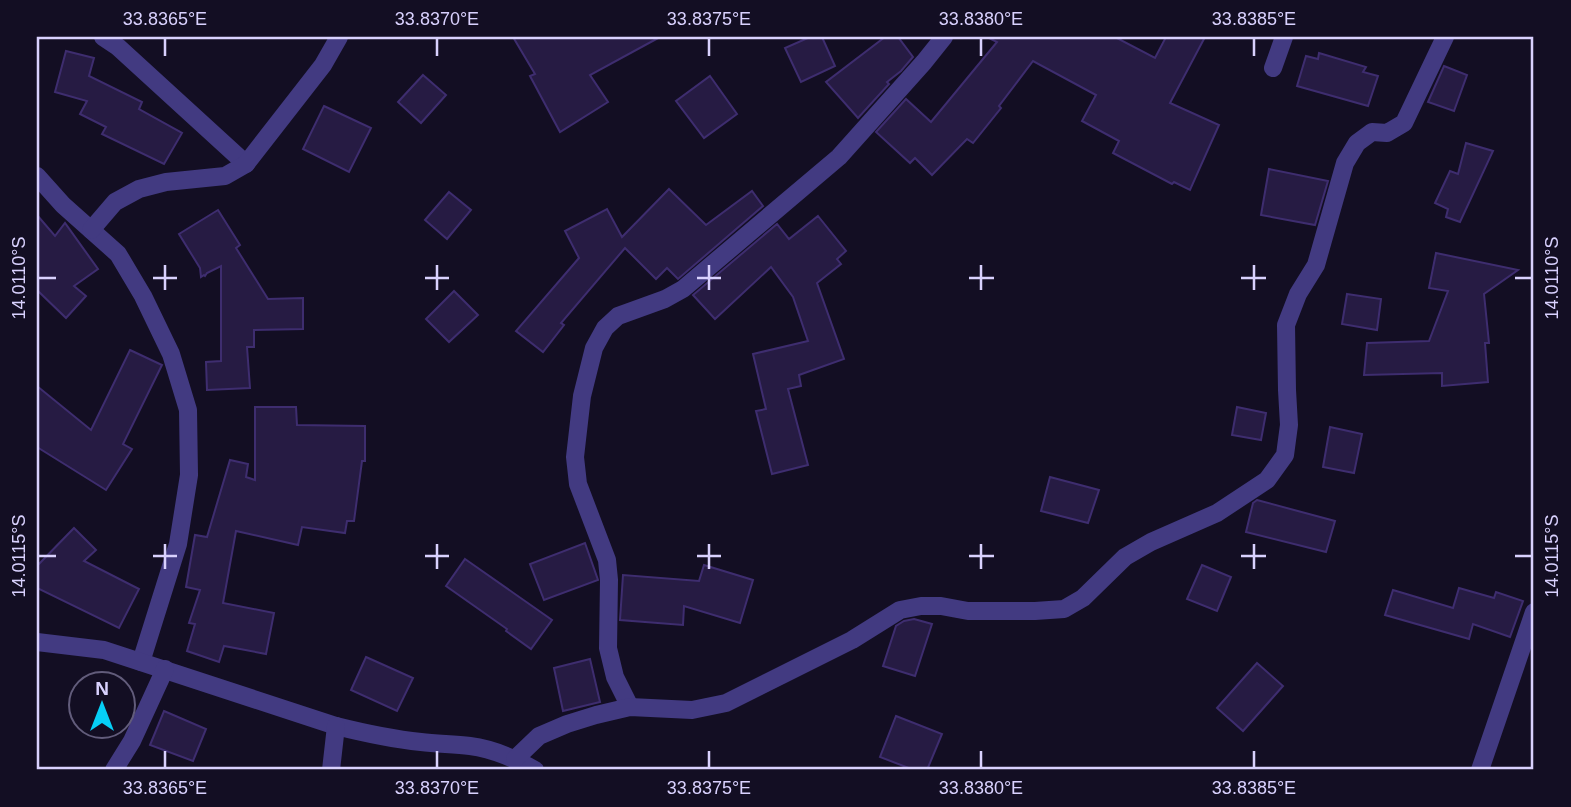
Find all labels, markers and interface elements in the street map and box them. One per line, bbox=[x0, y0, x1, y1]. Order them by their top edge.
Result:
text: 33.8365°E bbox=[123, 9, 207, 29]
text: 33.8370°E bbox=[395, 9, 479, 29]
text: 33.8375°E bbox=[667, 9, 751, 29]
text: 33.8380°E bbox=[939, 9, 1023, 29]
text: 33.8385°E bbox=[1212, 9, 1296, 29]
text: 14.0110°S bbox=[9, 237, 29, 319]
text: 14.0110°S bbox=[1542, 237, 1562, 319]
text: 14.0115°S bbox=[9, 515, 29, 597]
text: 14.0115°S bbox=[1542, 515, 1562, 597]
north arrow bbox=[66, 670, 136, 740]
text: N bbox=[95, 678, 109, 699]
text: 33.8365°E bbox=[123, 778, 207, 798]
text: 33.8370°E bbox=[395, 778, 479, 798]
text: 33.8375°E bbox=[667, 778, 751, 798]
text: 33.8380°E bbox=[939, 778, 1023, 798]
text: 33.8385°E bbox=[1212, 778, 1296, 798]

